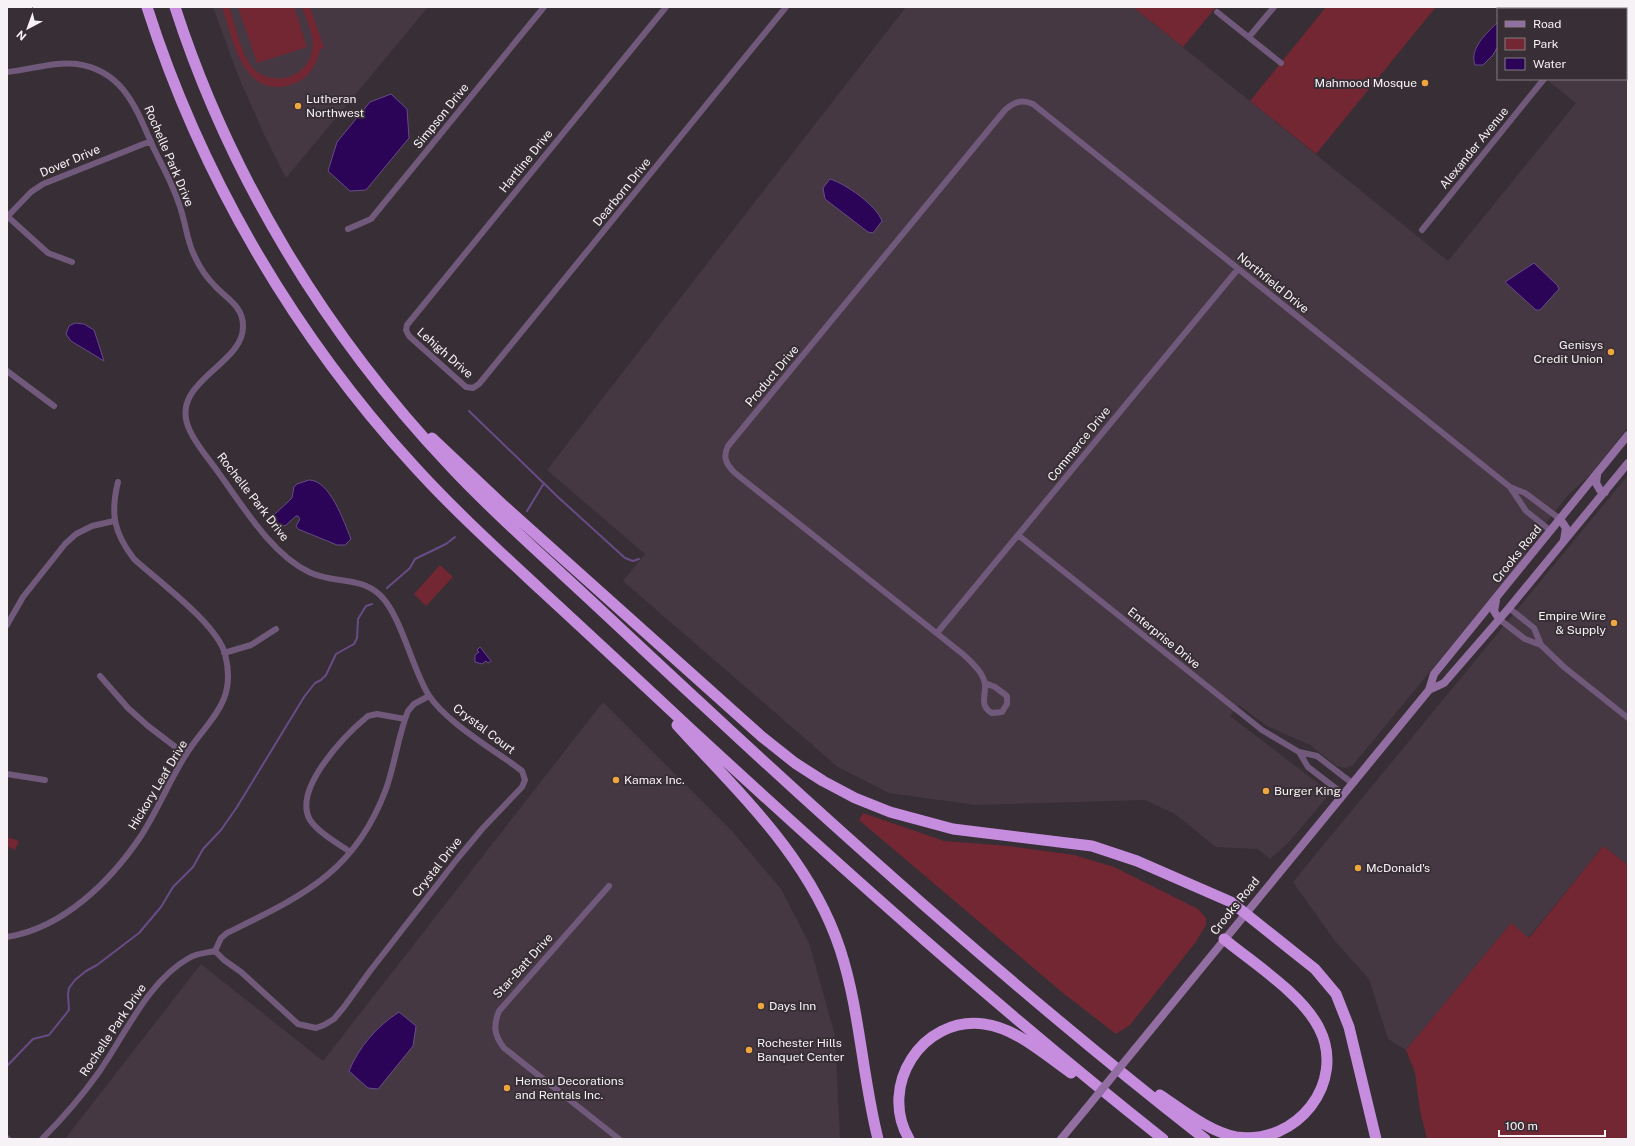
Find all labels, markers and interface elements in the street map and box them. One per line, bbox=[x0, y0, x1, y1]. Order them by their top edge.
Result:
north arrow bbox=[8, 8, 48, 48]
legend bbox=[1497, 8, 1627, 80]
text: Road bbox=[1533, 17, 1561, 31]
text: N bbox=[14, 28, 29, 43]
text: Park bbox=[1533, 37, 1559, 51]
text: Water bbox=[1533, 57, 1567, 71]
place label: Mahmood Mosque bbox=[1315, 76, 1417, 90]
marker: Mahmood Mosque bbox=[1420, 78, 1430, 88]
street label: Simpson Drive bbox=[410, 80, 472, 151]
place label: Lutheran Northwest bbox=[306, 92, 365, 120]
marker: Lutheran Northwest bbox=[293, 101, 303, 111]
street label: Rochelle Park Drive bbox=[141, 103, 197, 209]
street label: Alexander Avenue bbox=[1437, 104, 1511, 192]
street label: Hartline Drive bbox=[496, 127, 556, 195]
street label: Dover Drive bbox=[38, 142, 102, 180]
street label: Dearborn Drive bbox=[590, 155, 654, 229]
street label: Northfield Drive bbox=[1234, 250, 1312, 316]
street label: Lehigh Drive bbox=[414, 325, 476, 381]
place label: Genisys Credit Union bbox=[1534, 338, 1603, 366]
street label: Product Drive bbox=[742, 342, 802, 409]
marker: Genisys Credit Union bbox=[1606, 347, 1616, 357]
street label: Commerce Drive bbox=[1045, 404, 1114, 484]
street label: Rochelle Park Drive bbox=[214, 450, 292, 544]
street label: Crooks Road bbox=[1489, 522, 1545, 586]
street label: Enterprise Drive bbox=[1125, 604, 1203, 672]
place label: Empire Wire & Supply bbox=[1538, 609, 1607, 637]
marker: Empire Wire & Supply bbox=[1609, 618, 1619, 628]
street label: Crystal Court bbox=[450, 701, 518, 757]
street label: Hickory Leaf Drive bbox=[126, 737, 190, 832]
place label: Kamax Inc. bbox=[624, 773, 685, 787]
marker: Kamax Inc. bbox=[611, 775, 621, 785]
place label: Burger King bbox=[1274, 784, 1341, 798]
marker: Burger King bbox=[1261, 786, 1271, 796]
street label: Crystal Drive bbox=[409, 834, 465, 900]
place label: McDonald's bbox=[1366, 861, 1430, 875]
marker: McDonald's bbox=[1353, 863, 1363, 873]
street label: Crooks Road bbox=[1207, 874, 1263, 938]
street label: Star-Batt Drive bbox=[490, 931, 556, 1001]
street label: Rochelle Park Drive bbox=[77, 981, 149, 1079]
place label: Days Inn bbox=[769, 999, 816, 1013]
marker: Days Inn bbox=[756, 1001, 766, 1011]
place label: Rochester Hills Banquet Center bbox=[757, 1036, 845, 1064]
marker: Rochester Hills Banquet Center bbox=[744, 1045, 754, 1055]
place label: Hemsu Decorations and Rentals Inc. bbox=[515, 1074, 624, 1102]
marker: Hemsu Decorations and Rentals Inc. bbox=[502, 1083, 512, 1093]
scale bar bbox=[1499, 1112, 1605, 1138]
text: 100 m bbox=[1505, 1119, 1538, 1133]

